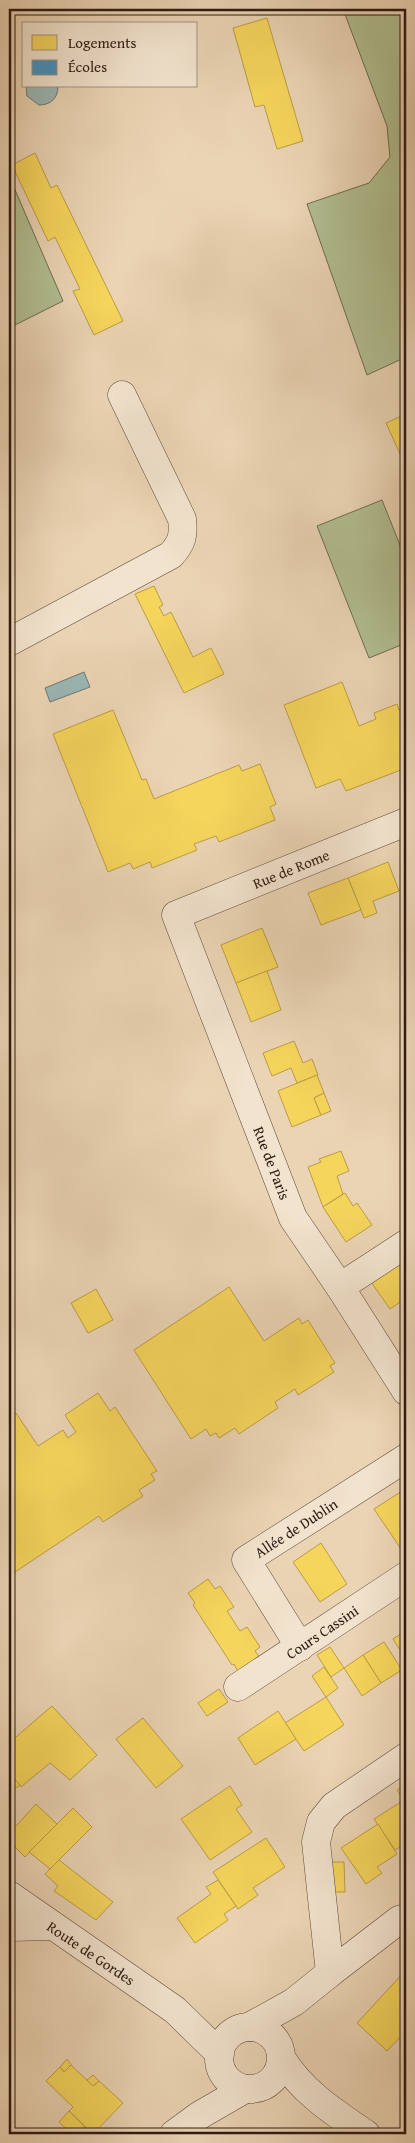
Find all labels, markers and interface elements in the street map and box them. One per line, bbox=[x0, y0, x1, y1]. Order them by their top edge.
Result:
legend bbox=[22, 22, 198, 88]
text: Logements bbox=[68, 32, 136, 53]
text: Écoles bbox=[68, 56, 107, 77]
street label: Rue de Rome bbox=[250, 844, 332, 894]
street label: Rue de Paris bbox=[248, 1123, 296, 1203]
street label: Allée de Dublin bbox=[250, 1493, 342, 1563]
street label: Cours Cassini bbox=[282, 1600, 362, 1664]
street label: Route de Gordes bbox=[43, 1916, 139, 1990]

